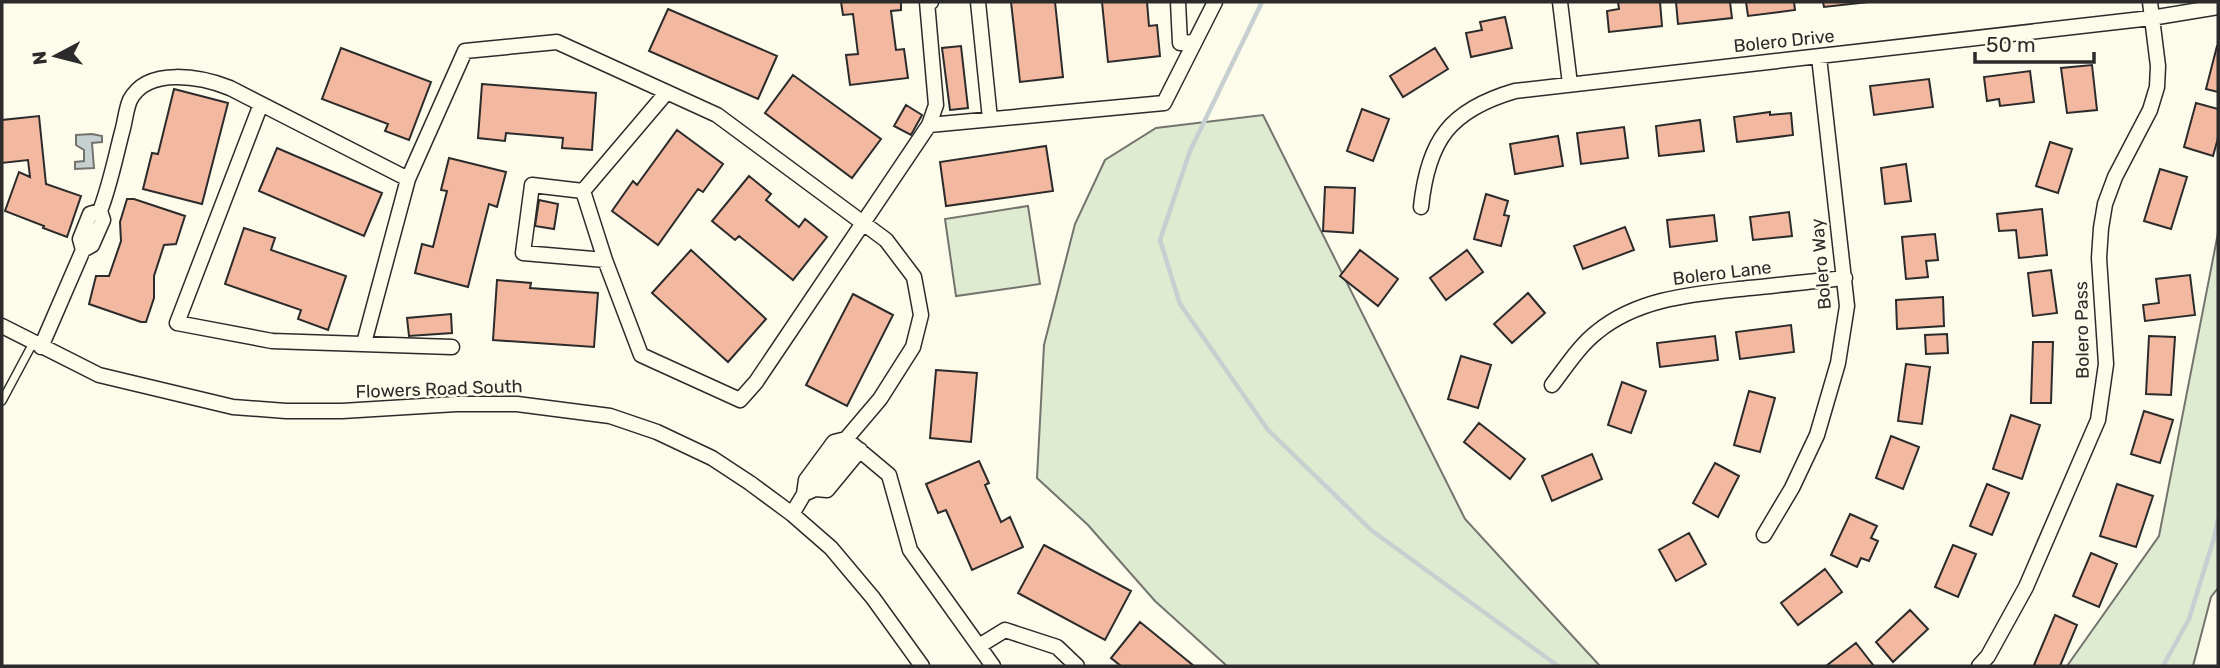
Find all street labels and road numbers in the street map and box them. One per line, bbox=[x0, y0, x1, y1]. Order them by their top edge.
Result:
street label: Bolero Drive bbox=[1732, 25, 1836, 57]
street label: Bolero Way bbox=[1806, 217, 1836, 311]
street label: Bolero Lane bbox=[1671, 256, 1773, 290]
street label: Bolero Pass bbox=[2070, 281, 2094, 379]
street label: Flowers Road South bbox=[355, 375, 523, 403]

